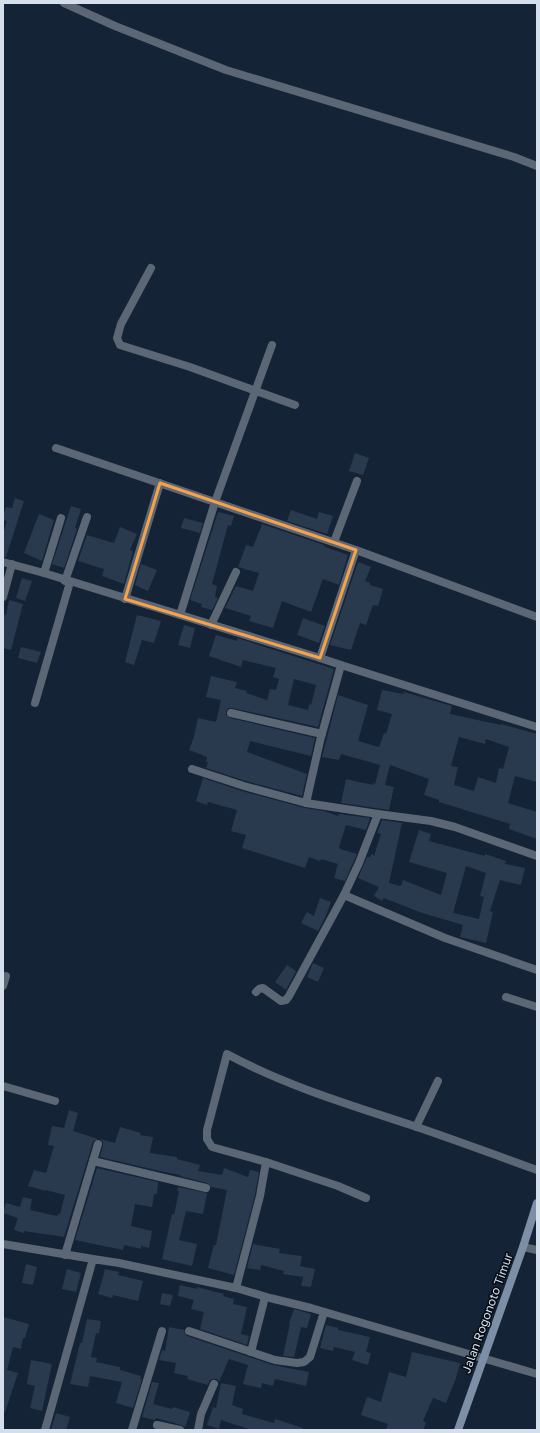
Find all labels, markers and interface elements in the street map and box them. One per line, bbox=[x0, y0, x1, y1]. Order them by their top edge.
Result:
street label: Jalan Rogonoto Timur bbox=[458, 1250, 516, 1375]

